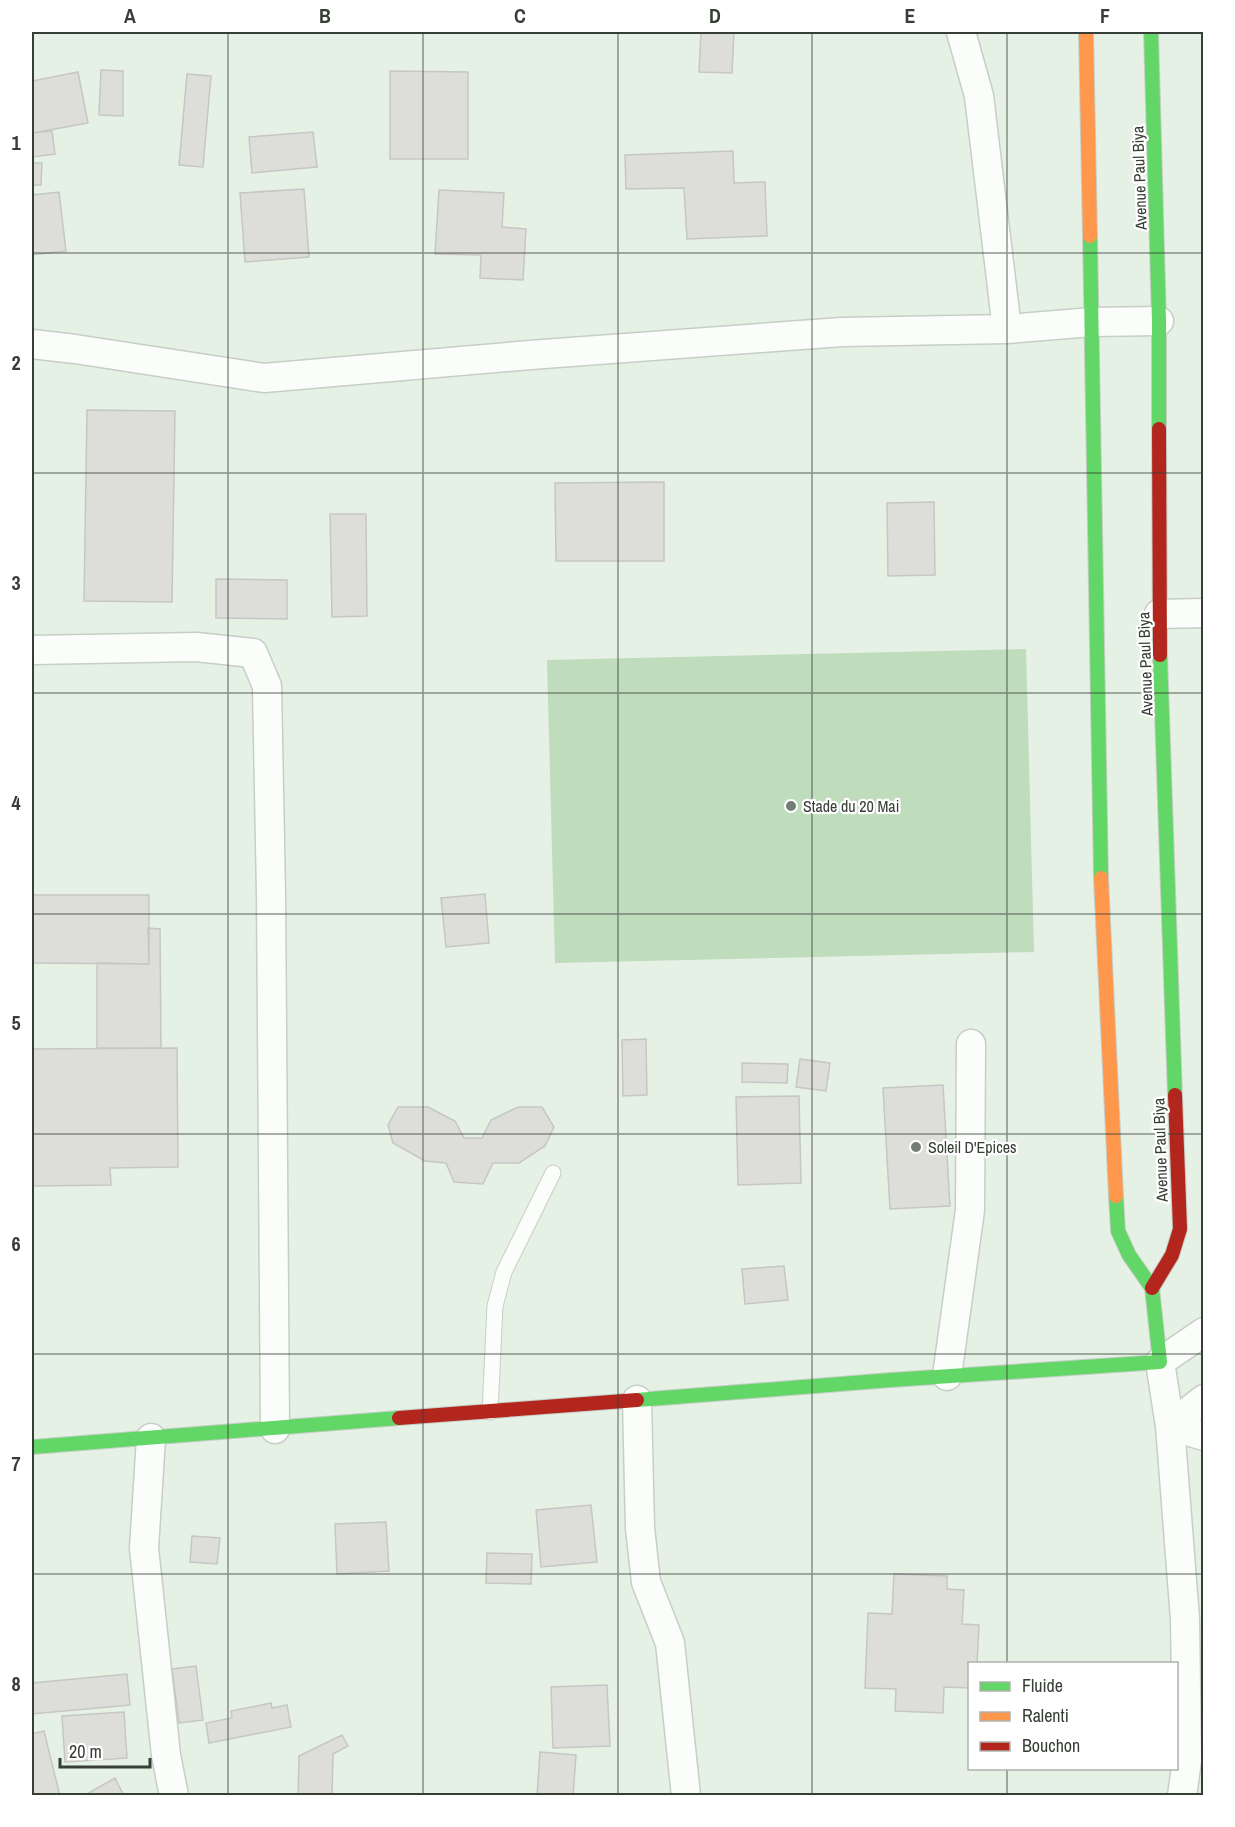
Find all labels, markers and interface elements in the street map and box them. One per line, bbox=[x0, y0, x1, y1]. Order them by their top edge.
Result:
text: A bbox=[124, 2, 136, 29]
text: B bbox=[319, 2, 331, 29]
text: C bbox=[514, 2, 526, 29]
text: D bbox=[709, 2, 721, 29]
text: E bbox=[905, 2, 916, 29]
text: F bbox=[1100, 2, 1110, 29]
street label: Avenue Paul Biya bbox=[1126, 125, 1152, 231]
text: 1 bbox=[11, 129, 21, 156]
text: 2 bbox=[11, 349, 21, 376]
text: 3 bbox=[11, 569, 21, 596]
street label: Avenue Paul Biya bbox=[1132, 611, 1158, 717]
text: 4 bbox=[11, 789, 21, 816]
place label: Stade du 20 Mai bbox=[803, 795, 899, 817]
marker: Stade du 20 Mai bbox=[784, 799, 798, 813]
text: 5 bbox=[11, 1009, 21, 1036]
street label: Avenue Paul Biya bbox=[1147, 1097, 1173, 1203]
place label: Soleil D'Epices bbox=[928, 1136, 1017, 1158]
marker: Soleil D'Epices bbox=[909, 1140, 923, 1154]
text: 6 bbox=[11, 1230, 21, 1257]
text: 7 bbox=[11, 1450, 21, 1477]
legend bbox=[968, 1662, 1178, 1770]
text: 8 bbox=[11, 1670, 21, 1697]
text: Fluide bbox=[1022, 1673, 1063, 1698]
text: Ralenti bbox=[1022, 1703, 1069, 1728]
scale bar bbox=[60, 1731, 150, 1769]
text: Bouchon bbox=[1022, 1733, 1080, 1758]
text: 20 m bbox=[69, 1739, 102, 1764]

